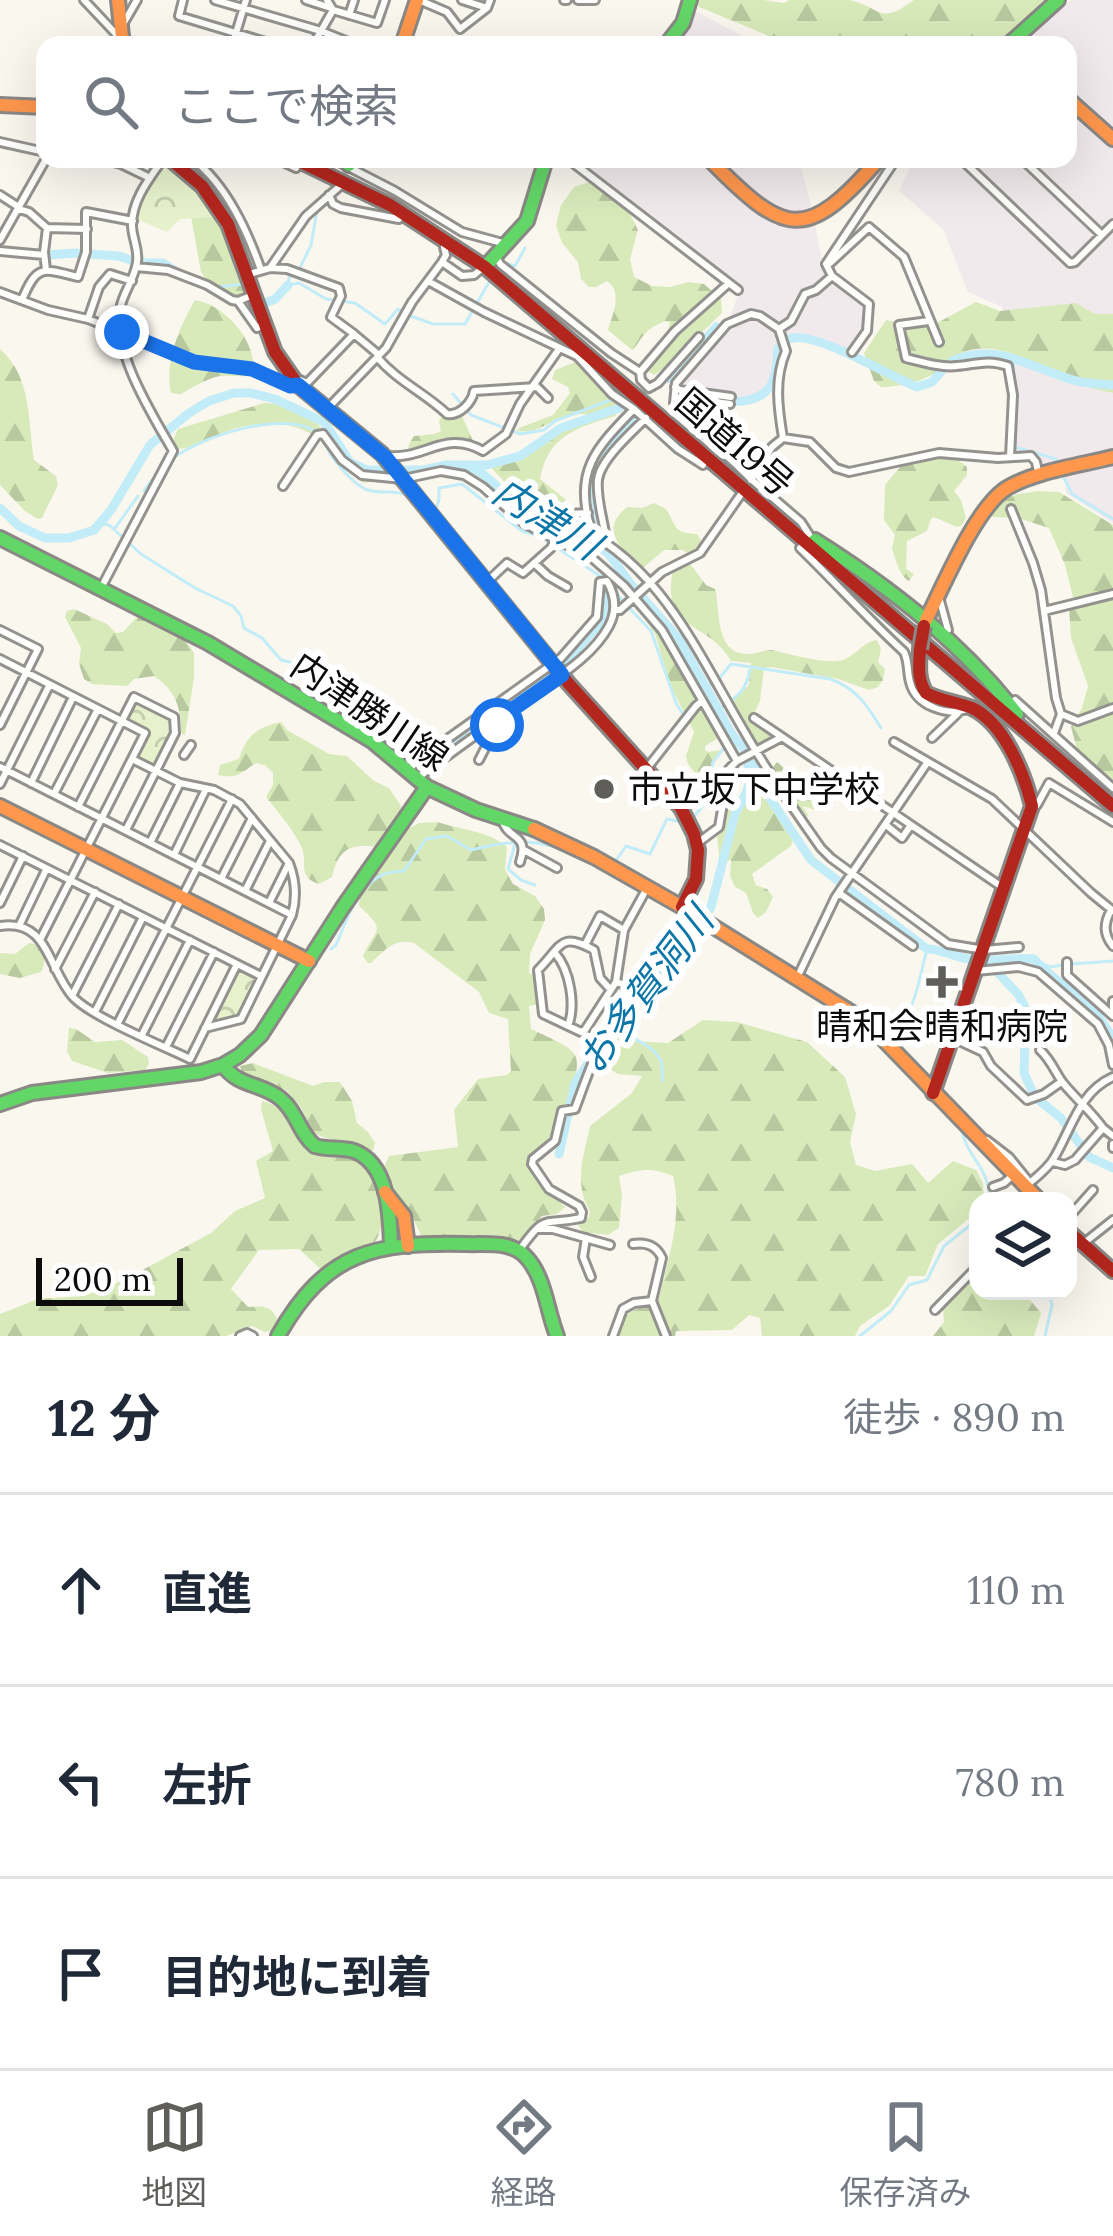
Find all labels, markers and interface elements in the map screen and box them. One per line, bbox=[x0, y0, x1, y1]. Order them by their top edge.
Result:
search box bbox=[36, 36, 1077, 168]
icon: search bbox=[78, 69, 144, 135]
text: ここで検索 bbox=[174, 77, 399, 134]
route end bbox=[95, 305, 149, 359]
street label: 国道19号 bbox=[666, 378, 804, 506]
water label: 内津川 bbox=[484, 466, 613, 572]
street label: 内津勝川線 bbox=[283, 642, 457, 780]
route start bbox=[470, 698, 524, 752]
place label: 市立坂下中学校 bbox=[628, 766, 880, 812]
marker: 市立坂下中学校 bbox=[591, 776, 617, 802]
water label: お多賀洞川 bbox=[566, 894, 726, 1083]
marker: 晴和会晴和病院 bbox=[926, 966, 958, 998]
place label: 晴和会晴和病院 bbox=[816, 1003, 1068, 1049]
map controls bbox=[969, 1192, 1077, 1300]
button: layers bbox=[969, 1192, 1077, 1300]
scale bar bbox=[36, 1252, 183, 1305]
text: 200 m bbox=[54, 1258, 151, 1300]
text: 12 分 bbox=[48, 1385, 160, 1450]
text: 徒歩 · 890 m bbox=[843, 1392, 1065, 1442]
icon: ahead bbox=[48, 1557, 114, 1623]
text: 直進 bbox=[162, 1564, 252, 1621]
text: 110 m bbox=[967, 1565, 1065, 1615]
icon: left bbox=[48, 1749, 114, 1815]
text: 左折 bbox=[162, 1756, 252, 1813]
text: 780 m bbox=[956, 1757, 1065, 1807]
icon: arrive bbox=[48, 1941, 114, 2007]
text: 目的地に到着 bbox=[162, 1948, 432, 2005]
tab: 地図 bbox=[142, 2094, 208, 2214]
tab: 経路 bbox=[491, 2094, 557, 2214]
tab: 保存済み bbox=[840, 2094, 972, 2214]

